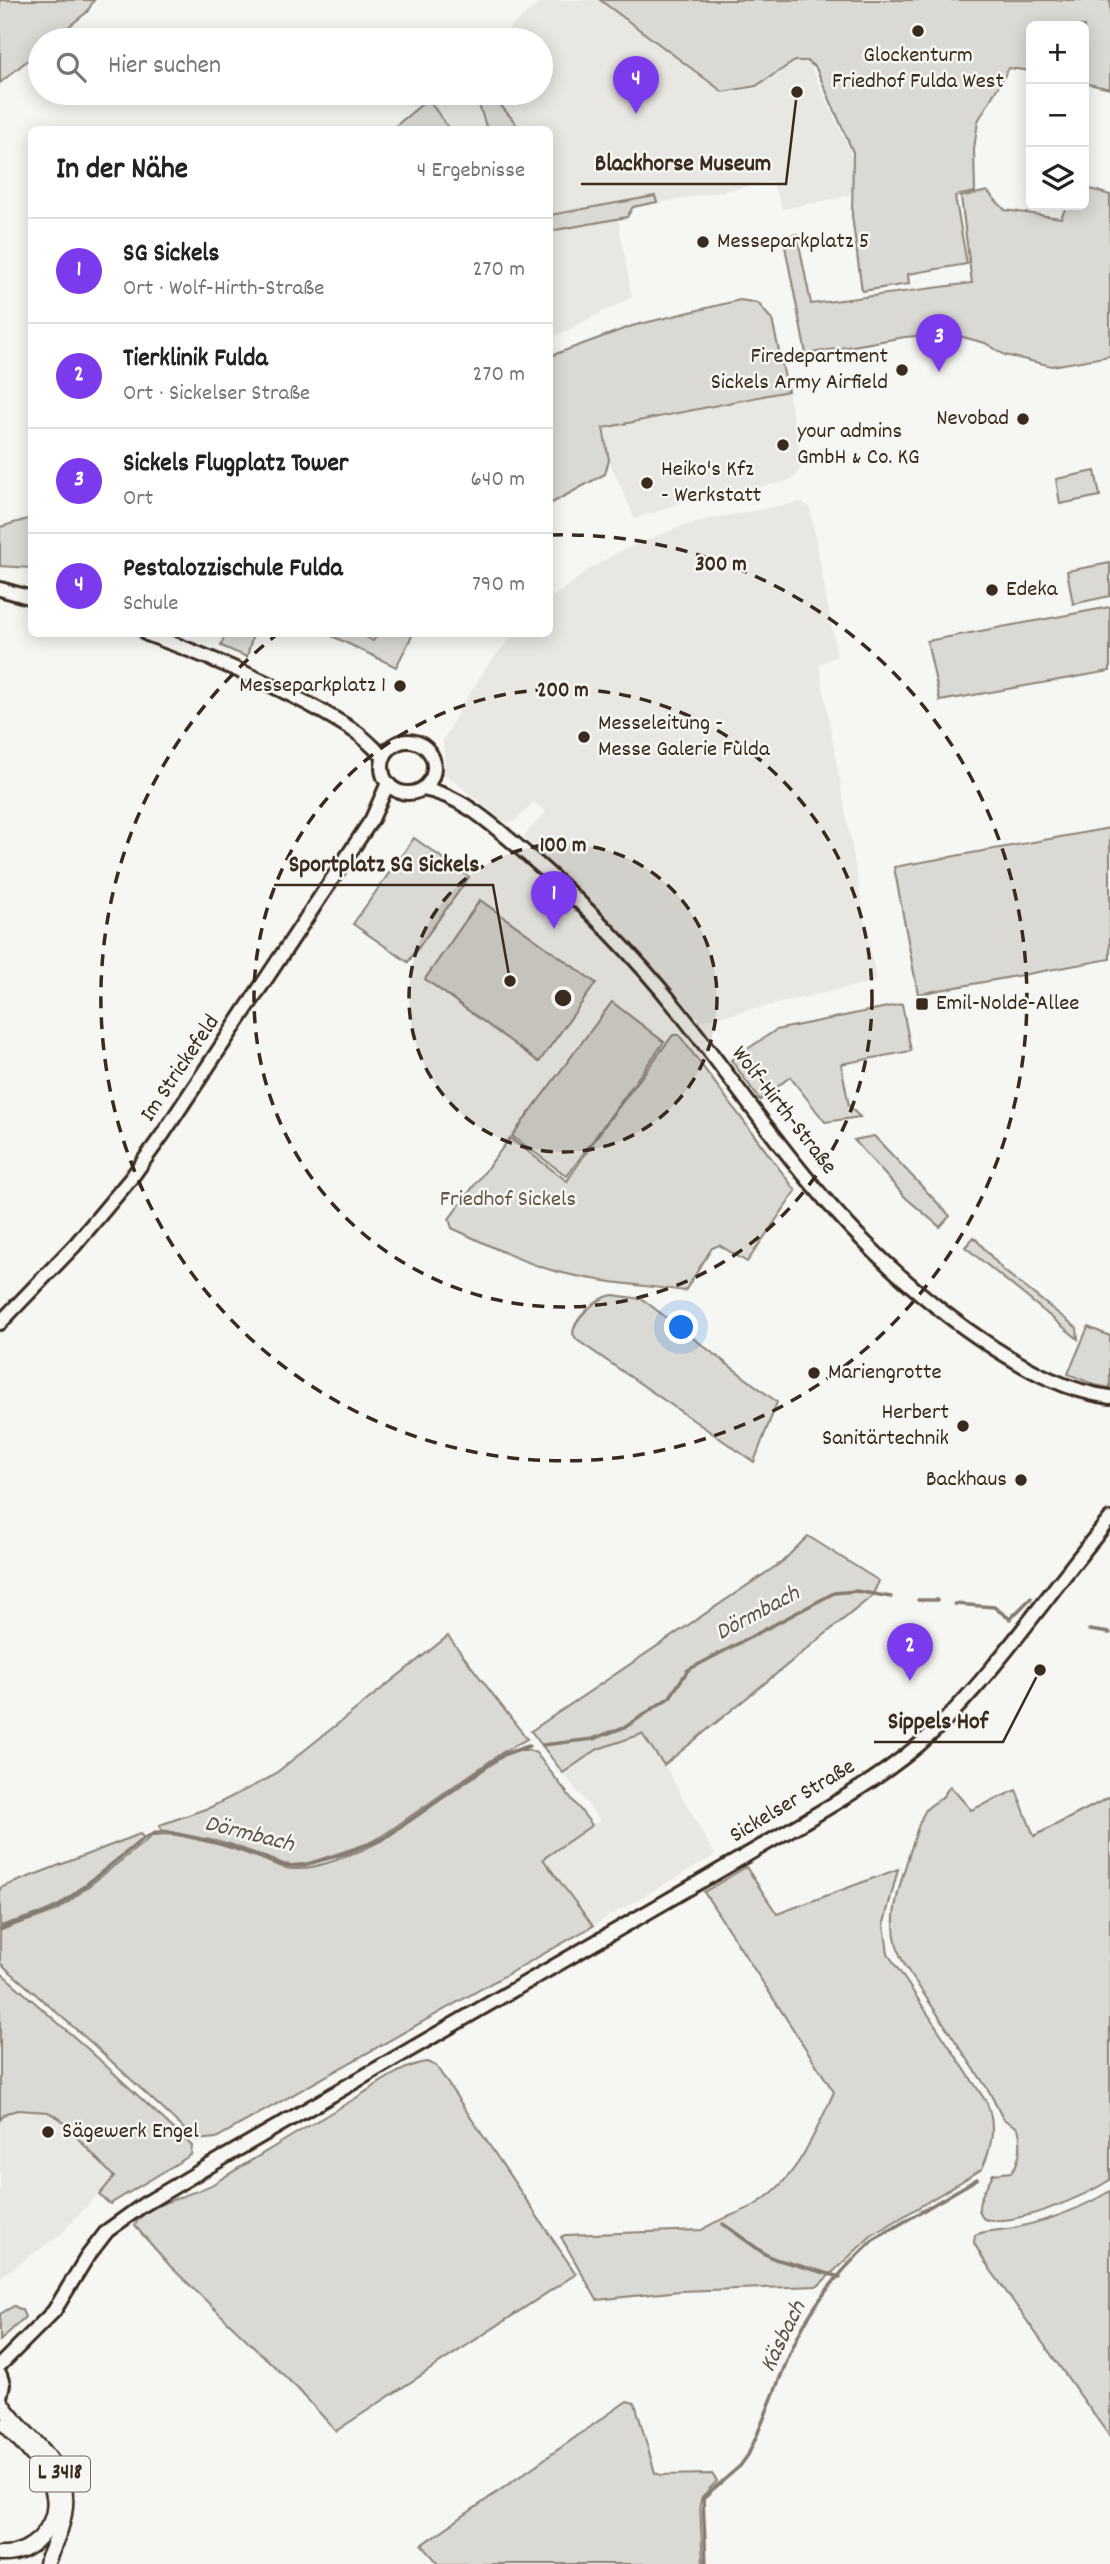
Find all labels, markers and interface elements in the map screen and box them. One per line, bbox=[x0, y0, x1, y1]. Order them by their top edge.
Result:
map controls bbox=[1026, 21, 1089, 210]
button: + bbox=[1026, 21, 1089, 84]
marker: Glockenturm Friedhof Fulda West bbox=[910, 23, 926, 39]
search box bbox=[28, 28, 553, 105]
place label: Glockenturm Friedhof Fulda West bbox=[832, 40, 1004, 99]
icon: search bbox=[52, 48, 90, 86]
text: Hier suchen bbox=[108, 48, 221, 85]
pin: 4 bbox=[613, 56, 659, 114]
button: − bbox=[1026, 84, 1089, 147]
callout: Blackhorse Museum bbox=[581, 139, 786, 184]
button: layers bbox=[1026, 147, 1089, 210]
text: Blackhorse Museum bbox=[595, 148, 771, 182]
text: In der Nähe bbox=[56, 150, 188, 193]
text: 4 Ergebnisse bbox=[417, 155, 525, 188]
place label: Messeparkplatz 5 bbox=[717, 226, 869, 259]
marker: Messeparkplatz 5 bbox=[695, 234, 711, 250]
text: SG Sickels bbox=[123, 236, 219, 273]
text: 1 bbox=[76, 254, 82, 287]
text: 270 m bbox=[473, 254, 525, 287]
text: Ort · Wolf-Hirth-Straße bbox=[123, 273, 324, 306]
pin: 3 bbox=[916, 314, 962, 372]
text: Tierklinik Fulda bbox=[123, 341, 268, 378]
place label: Firedepartment Sickels Army Airfield bbox=[711, 341, 888, 400]
text: 2 bbox=[74, 359, 84, 392]
text: 270 m bbox=[473, 359, 525, 392]
marker: Firedepartment Sickels Army Airfield bbox=[894, 362, 910, 378]
text: Ort · Sickelser Straße bbox=[123, 378, 310, 411]
place label: Nevobad bbox=[936, 403, 1009, 436]
marker: Nevobad bbox=[1015, 411, 1031, 427]
place label: your admins GmbH & Co. KG bbox=[797, 416, 920, 475]
marker: your admins GmbH & Co. KG bbox=[775, 437, 791, 453]
text: Sickels Flugplatz Tower bbox=[123, 446, 349, 483]
place label: Heiko's Kfz - Werkstatt bbox=[661, 454, 761, 513]
text: 3 bbox=[74, 464, 84, 497]
text: 640 m bbox=[471, 464, 525, 497]
marker: Heiko's Kfz - Werkstatt bbox=[639, 475, 655, 491]
text: Ort bbox=[123, 483, 153, 516]
text: Pestalozzischule Fulda bbox=[123, 551, 343, 588]
text: 300 m bbox=[695, 551, 747, 581]
text: 4 bbox=[74, 569, 84, 602]
text: 790 m bbox=[472, 569, 525, 602]
place label: Edeka bbox=[1006, 574, 1059, 607]
marker: Edeka bbox=[984, 582, 1000, 598]
text: Schule bbox=[123, 588, 178, 621]
place label: Messeparkplatz 1 bbox=[239, 670, 386, 703]
text: 200 m bbox=[537, 677, 589, 707]
marker: Messeparkplatz 1 bbox=[392, 678, 408, 694]
place label: Messeleitung - Messe Galerie Fulda bbox=[598, 708, 771, 767]
marker: Messeleitung - Messe Galerie Fulda bbox=[576, 729, 592, 745]
text: 100 m bbox=[540, 832, 586, 862]
callout: Sportplatz SG Sickels bbox=[274, 840, 493, 885]
text: Sportplatz SG Sickels bbox=[289, 849, 479, 883]
pin: 1 bbox=[531, 871, 577, 929]
centre of rings bbox=[551, 986, 575, 1010]
place label: Emil-Nolde-Allee bbox=[936, 988, 1079, 1021]
marker: Emil-Nolde-Allee bbox=[914, 996, 930, 1012]
street label: Im Strickefeld bbox=[133, 1009, 229, 1129]
street label: Wolf-Hirth-Straße bbox=[722, 1040, 844, 1182]
park label: Friedhof Sickels bbox=[440, 1184, 576, 1217]
your location bbox=[664, 1310, 698, 1344]
place label: Mariengrotte bbox=[828, 1357, 942, 1390]
marker: Mariengrotte bbox=[806, 1365, 822, 1381]
place label: Herbert Sanitärtechnik bbox=[822, 1397, 949, 1456]
marker: Herbert Sanitärtechnik bbox=[955, 1418, 971, 1434]
place label: Backhaus bbox=[926, 1464, 1007, 1497]
marker: Backhaus bbox=[1013, 1472, 1029, 1488]
water label: Dörmbach bbox=[710, 1577, 807, 1650]
pin: 2 bbox=[887, 1623, 933, 1681]
callout: Sippels Hof bbox=[874, 1697, 1003, 1742]
text: Sippels Hof bbox=[888, 1706, 990, 1740]
street label: Sickelser Straße bbox=[724, 1751, 862, 1853]
water label: Dörmbach bbox=[201, 1808, 298, 1863]
place label: Sägewerk Engel bbox=[62, 2116, 199, 2149]
marker: Sägewerk Engel bbox=[40, 2124, 56, 2140]
water label: Käsbach bbox=[752, 2295, 816, 2378]
road number: L 3418 bbox=[30, 2456, 90, 2492]

